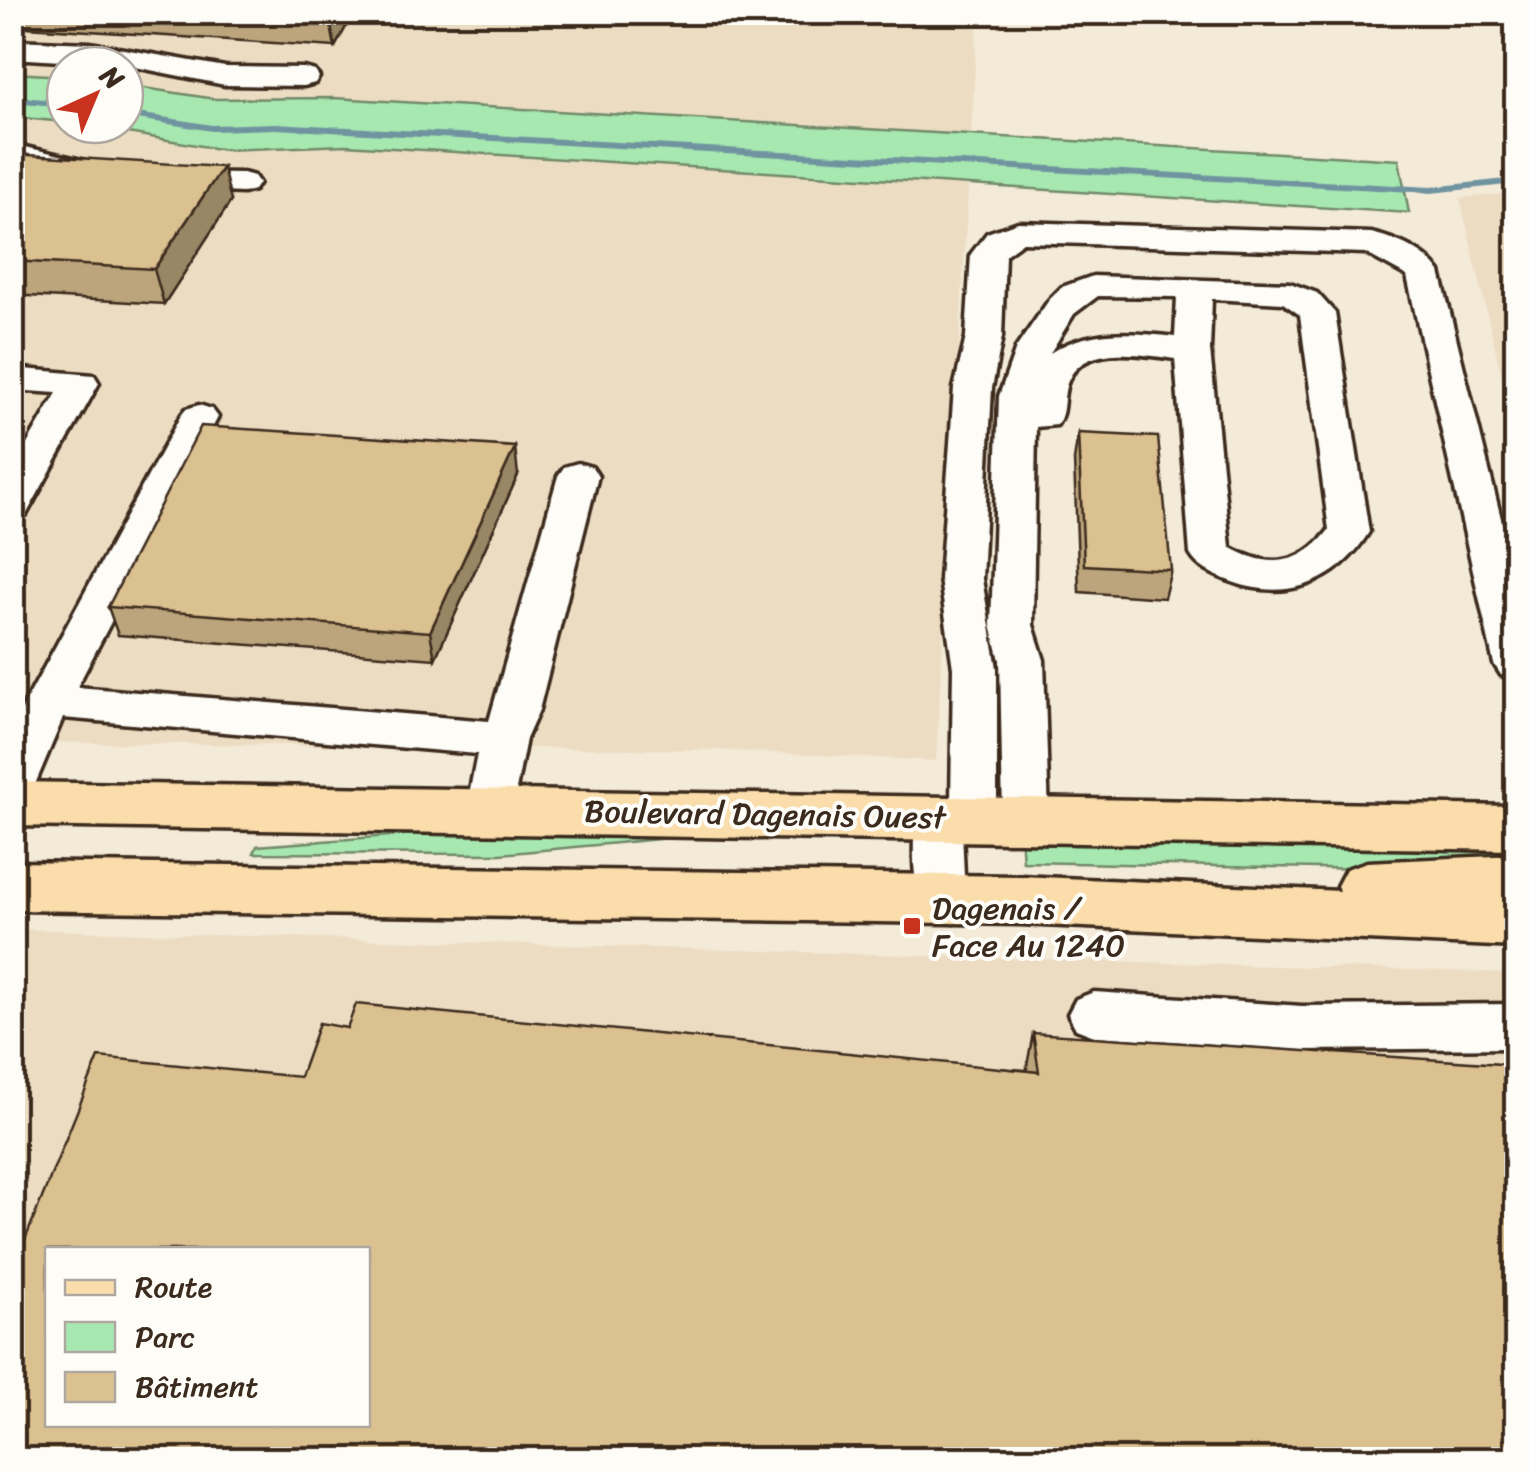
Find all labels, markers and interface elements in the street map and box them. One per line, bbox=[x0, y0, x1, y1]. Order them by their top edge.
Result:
north arrow bbox=[45, 45, 145, 145]
text: N bbox=[87, 52, 136, 102]
street label: Boulevard Dagenais Ouest bbox=[584, 783, 947, 846]
place label: Dagenais / Face Au 1240 bbox=[932, 880, 1125, 974]
marker: Dagenais / Face Au 1240 bbox=[901, 915, 923, 937]
legend bbox=[45, 1247, 370, 1427]
text: Route bbox=[135, 1260, 212, 1314]
text: Parc bbox=[135, 1310, 196, 1364]
text: Bâtiment bbox=[135, 1360, 258, 1414]

